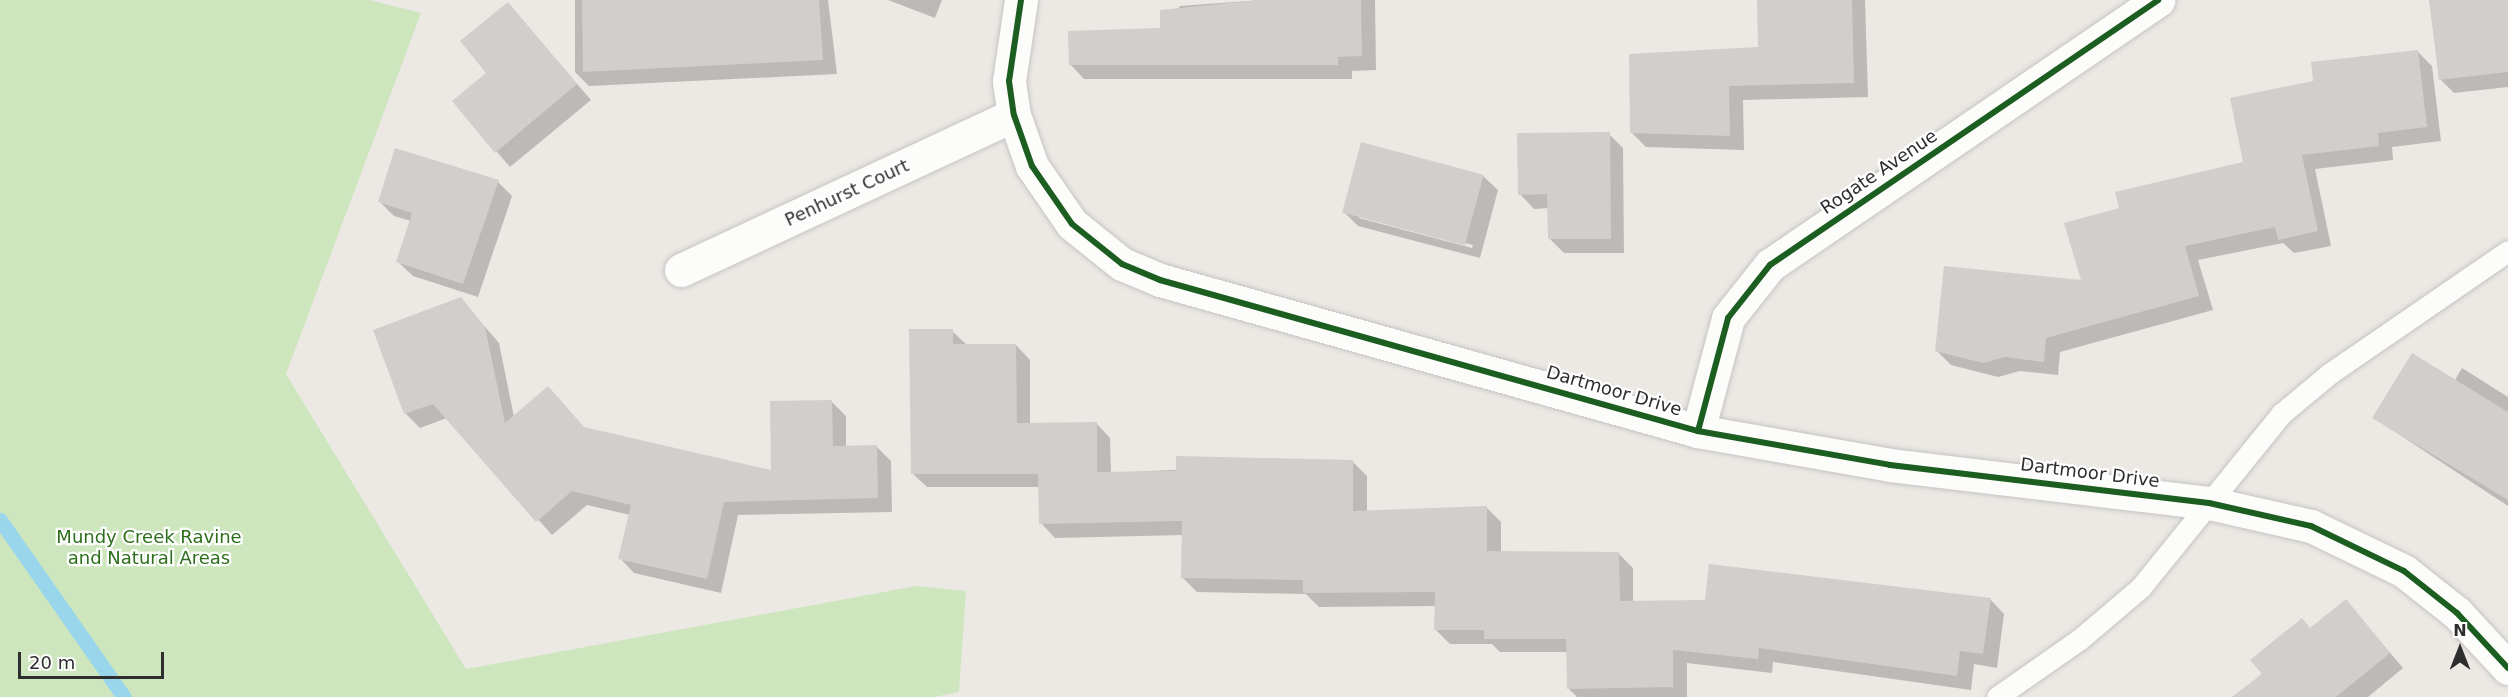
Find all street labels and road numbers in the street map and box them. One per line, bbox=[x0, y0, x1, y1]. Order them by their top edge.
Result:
street label: Rogate Avenue bbox=[1817, 125, 1941, 219]
street label: Penhurst Court bbox=[781, 155, 913, 231]
street label: Dartmoor Drive bbox=[1544, 361, 1684, 421]
street label: Dartmoor Drive bbox=[2019, 454, 2161, 492]

